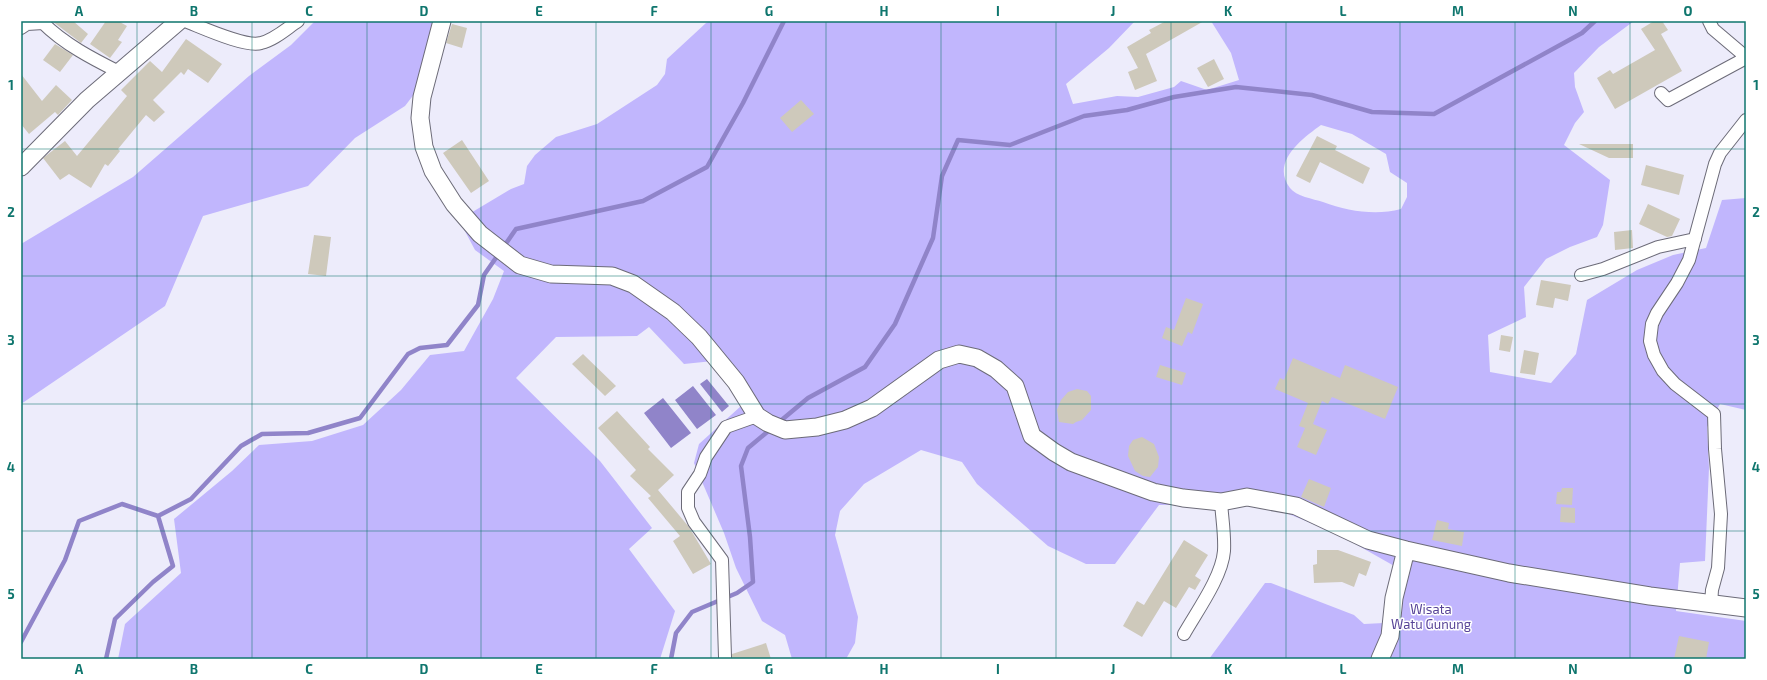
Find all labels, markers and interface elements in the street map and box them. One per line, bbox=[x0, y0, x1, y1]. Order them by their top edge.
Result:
text: A bbox=[75, 3, 84, 19]
text: B bbox=[190, 3, 198, 19]
text: C bbox=[305, 3, 313, 19]
text: D bbox=[420, 3, 429, 19]
text: E bbox=[535, 3, 543, 19]
text: F bbox=[650, 3, 658, 19]
text: G bbox=[765, 3, 773, 19]
text: H bbox=[880, 3, 889, 19]
text: I bbox=[996, 3, 1000, 19]
text: J bbox=[1111, 3, 1115, 19]
text: K bbox=[1224, 3, 1233, 19]
text: L bbox=[1340, 3, 1347, 19]
text: M bbox=[1452, 3, 1464, 19]
text: N bbox=[1568, 3, 1578, 19]
text: O bbox=[1684, 3, 1693, 19]
text: 1 bbox=[8, 77, 14, 93]
text: 1 bbox=[1753, 77, 1759, 93]
text: 2 bbox=[7, 204, 15, 220]
text: 2 bbox=[1752, 204, 1760, 220]
text: 3 bbox=[7, 332, 15, 348]
text: 3 bbox=[1752, 332, 1760, 348]
text: 4 bbox=[7, 459, 15, 475]
text: 4 bbox=[1752, 459, 1760, 475]
text: 5 bbox=[7, 586, 15, 602]
text: 5 bbox=[1752, 586, 1760, 602]
park label: Wisata Watu Gunung bbox=[1391, 601, 1471, 632]
text: A bbox=[75, 661, 84, 677]
text: B bbox=[190, 661, 198, 677]
text: C bbox=[305, 661, 313, 677]
text: D bbox=[420, 661, 429, 677]
text: E bbox=[535, 661, 543, 677]
text: F bbox=[650, 661, 658, 677]
text: G bbox=[765, 661, 773, 677]
text: H bbox=[880, 661, 889, 677]
text: I bbox=[996, 661, 1000, 677]
text: J bbox=[1111, 661, 1115, 677]
text: K bbox=[1224, 661, 1233, 677]
text: L bbox=[1340, 661, 1347, 677]
text: M bbox=[1452, 661, 1464, 677]
text: N bbox=[1568, 661, 1578, 677]
text: O bbox=[1684, 661, 1693, 677]

